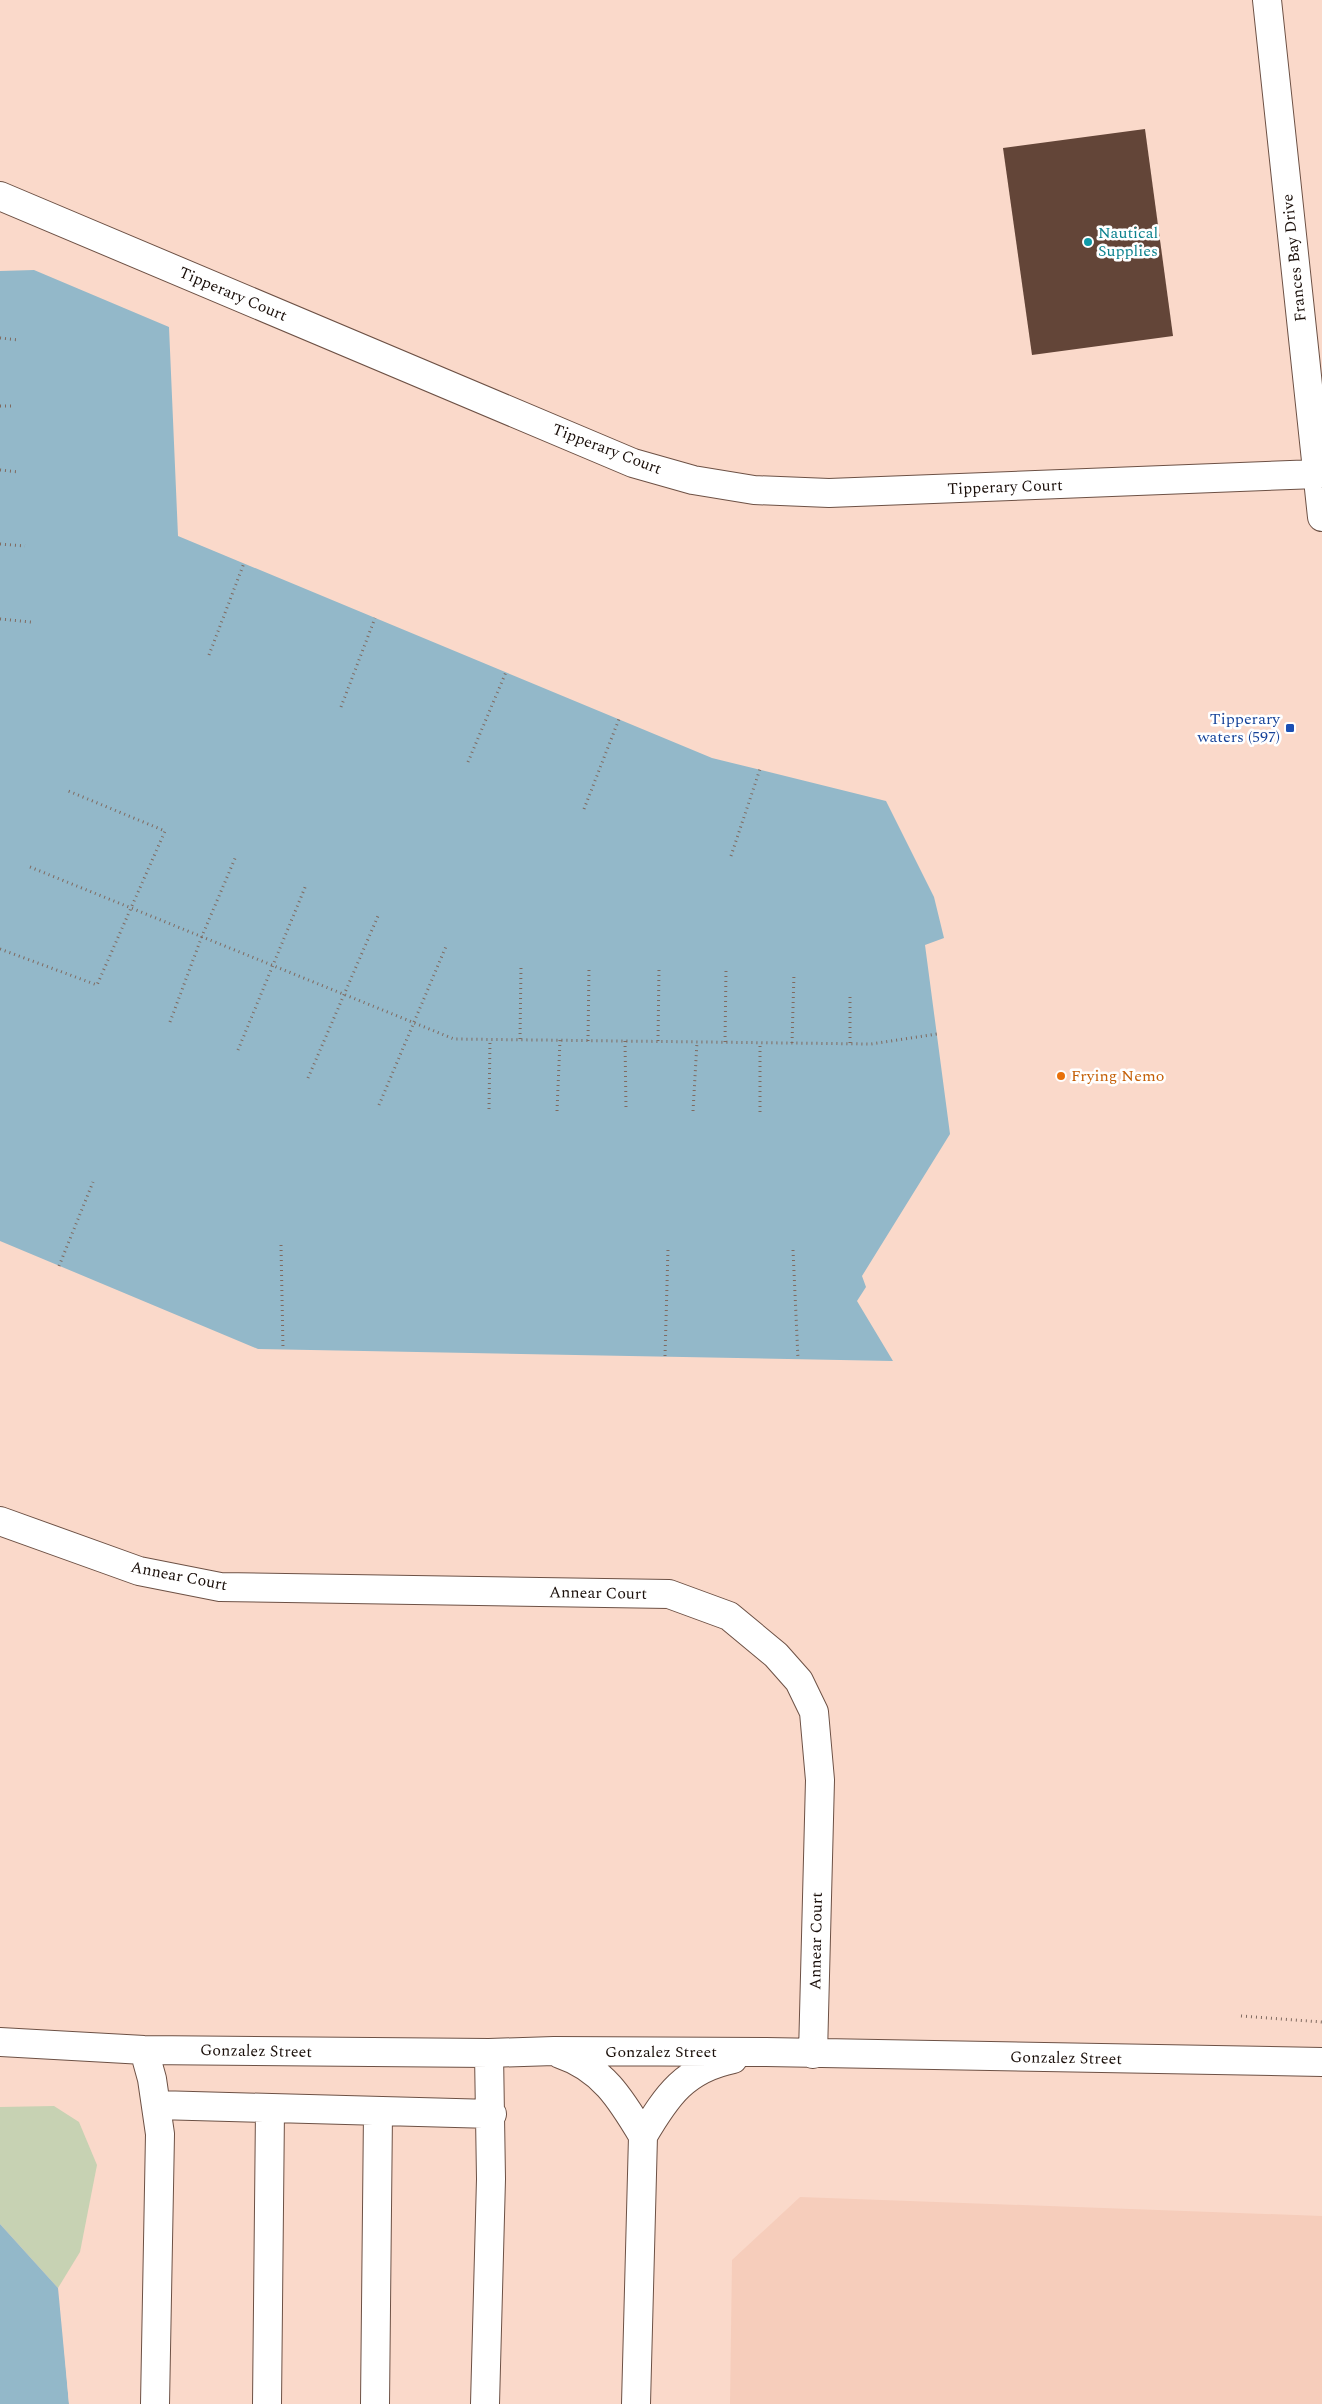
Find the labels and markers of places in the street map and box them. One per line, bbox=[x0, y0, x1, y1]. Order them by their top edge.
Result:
place label: Nautical Supplies bbox=[1098, 221, 1158, 263]
marker: Nautical Supplies bbox=[1082, 236, 1094, 248]
place label: Tipperary waters (597) bbox=[1196, 707, 1281, 749]
marker: Tipperary waters (597) bbox=[1284, 722, 1296, 734]
place label: Frying Nemo bbox=[1071, 1064, 1164, 1088]
marker: Frying Nemo bbox=[1055, 1070, 1067, 1082]

